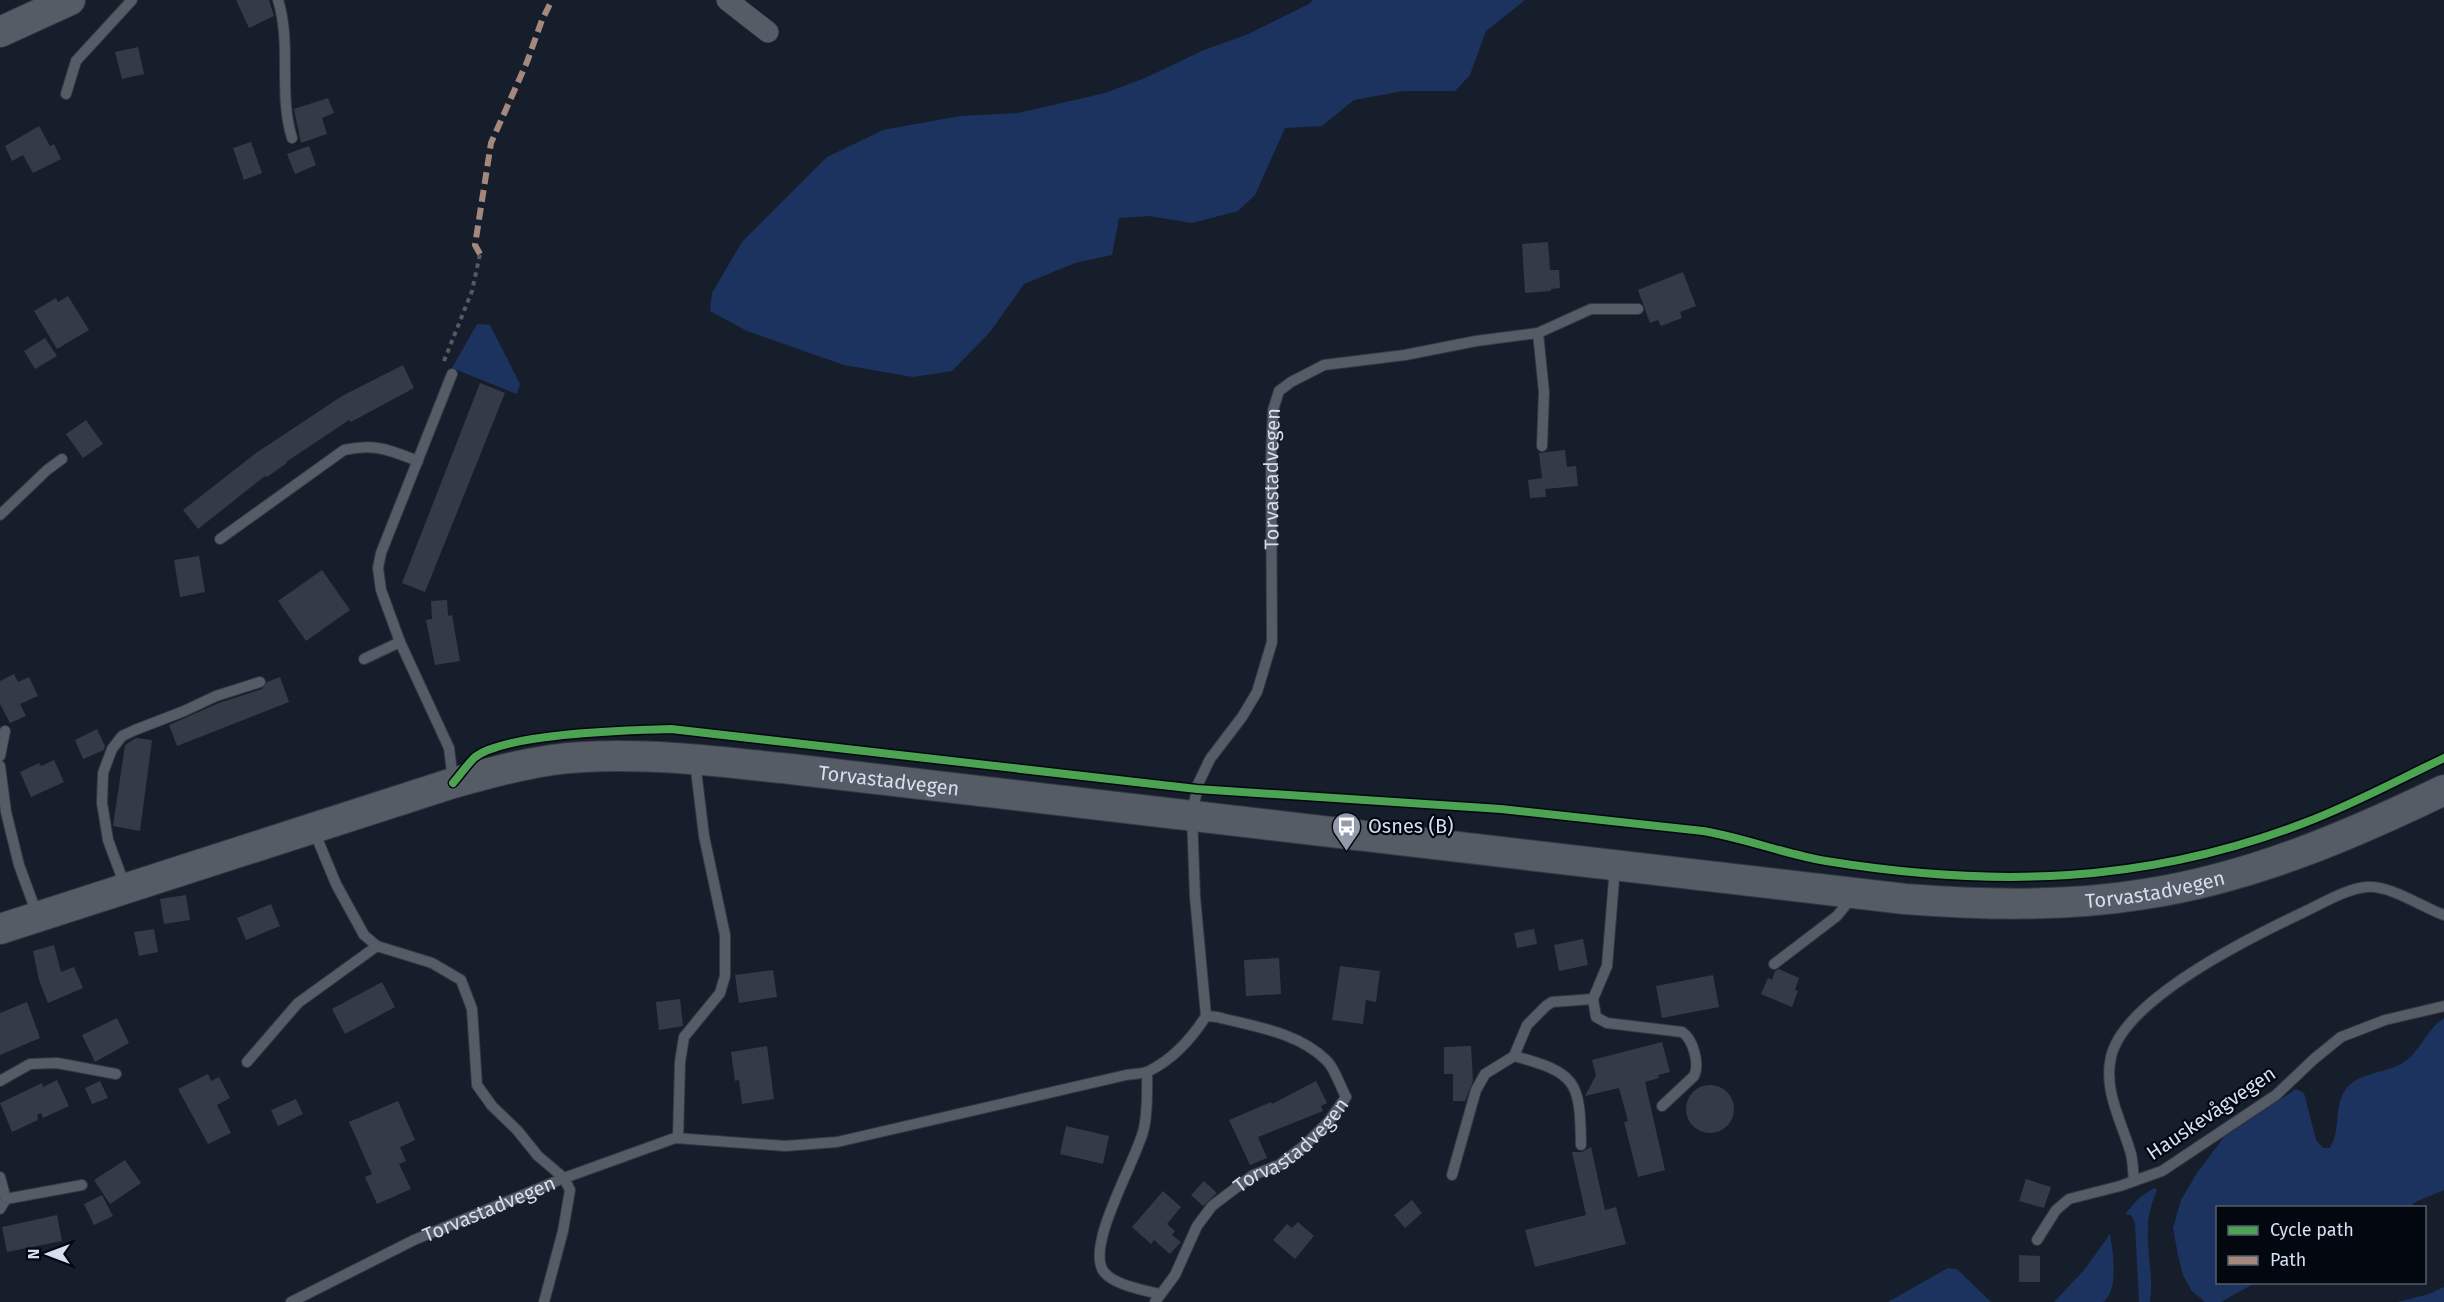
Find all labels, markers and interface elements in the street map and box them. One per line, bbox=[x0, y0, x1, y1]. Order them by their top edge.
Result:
street label: Torvastadvegen bbox=[1259, 407, 1285, 550]
street label: Torvastadvegen bbox=[817, 760, 961, 801]
bus stop icon: Osnes (B) bbox=[1331, 810, 1363, 852]
place label: Osnes (B) bbox=[1368, 814, 1454, 838]
street label: Torvastadvegen bbox=[2084, 865, 2227, 913]
street label: Hauskevågvegen bbox=[2142, 1061, 2280, 1165]
street label: Torvastadvegen bbox=[1229, 1093, 1354, 1198]
street label: Torvastadvegen bbox=[419, 1171, 559, 1247]
legend bbox=[2216, 1206, 2426, 1284]
text: Cycle path bbox=[2270, 1219, 2354, 1241]
north arrow bbox=[18, 1224, 78, 1284]
text: N bbox=[24, 1249, 43, 1259]
text: Path bbox=[2270, 1249, 2306, 1271]

